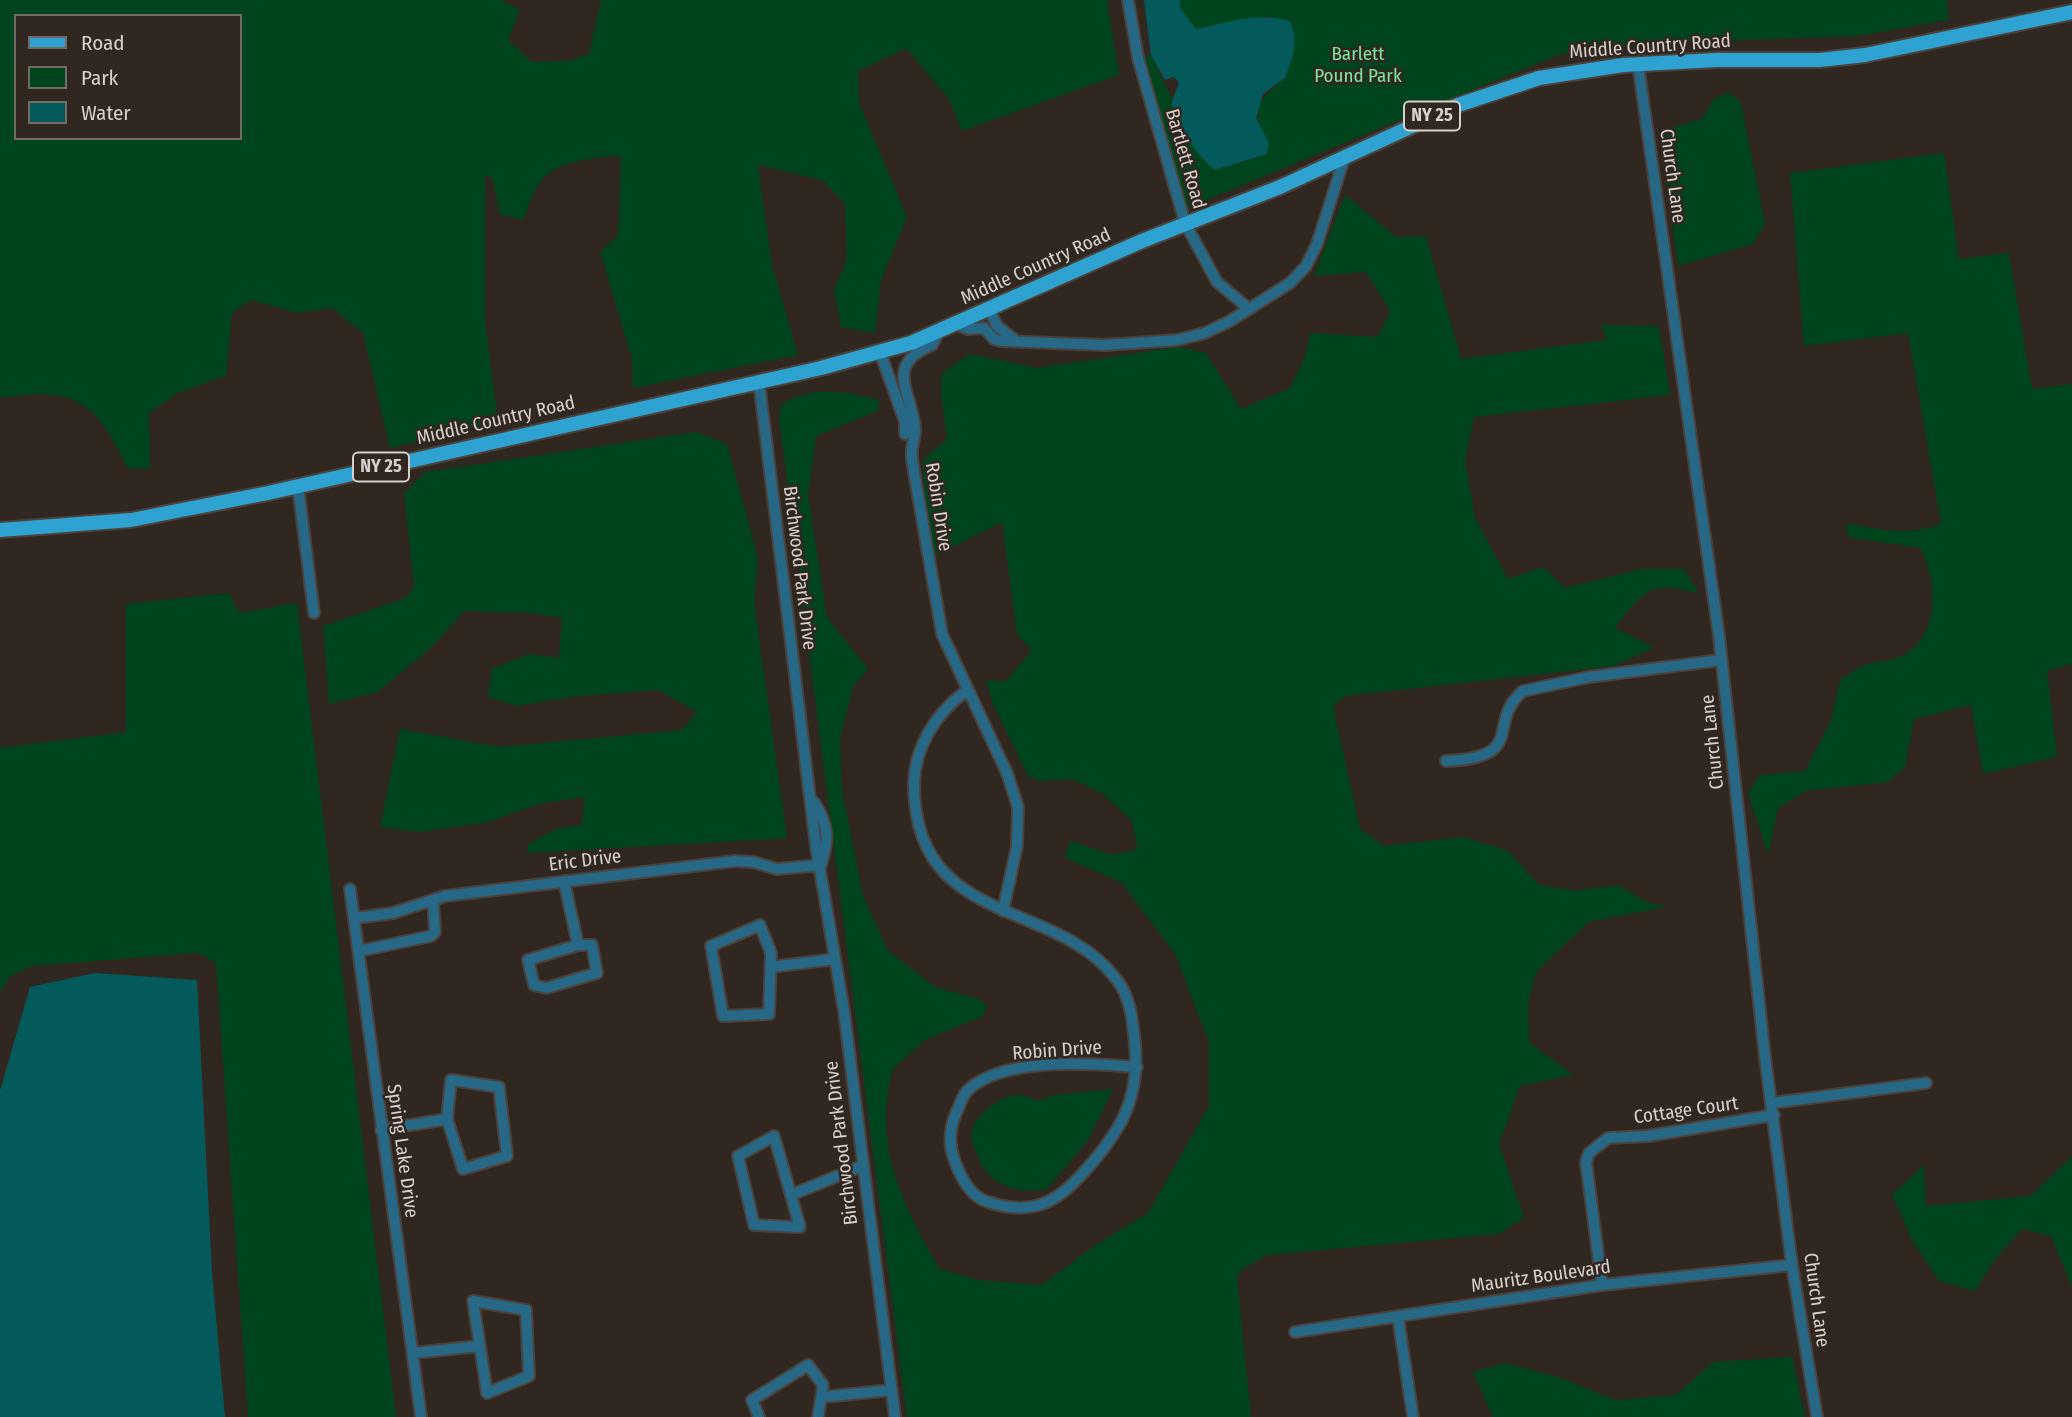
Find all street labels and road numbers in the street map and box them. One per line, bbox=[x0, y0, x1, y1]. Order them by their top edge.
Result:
street label: Middle Country Road bbox=[1568, 30, 1732, 64]
road number: NY 25 bbox=[1404, 102, 1460, 131]
street label: Bartlett Road bbox=[1160, 106, 1210, 212]
street label: Church Lane bbox=[1654, 127, 1690, 225]
street label: Middle Country Road bbox=[957, 224, 1115, 310]
street label: Middle Country Road bbox=[415, 392, 577, 450]
road number: NY 25 bbox=[353, 452, 409, 481]
street label: Robin Drive bbox=[920, 461, 956, 553]
street label: Birchwood Park Drive bbox=[778, 485, 820, 651]
street label: Church Lane bbox=[1697, 694, 1729, 790]
street label: Eric Drive bbox=[547, 845, 623, 877]
street label: Robin Drive bbox=[1011, 1037, 1103, 1065]
street label: Birchwood Park Drive bbox=[821, 1060, 863, 1226]
street label: Spring Lake Drive bbox=[381, 1083, 423, 1219]
street label: Cottage Court bbox=[1632, 1092, 1740, 1130]
street label: Church Lane bbox=[1798, 1251, 1834, 1349]
street label: Mauritz Boulevard bbox=[1470, 1256, 1612, 1298]

